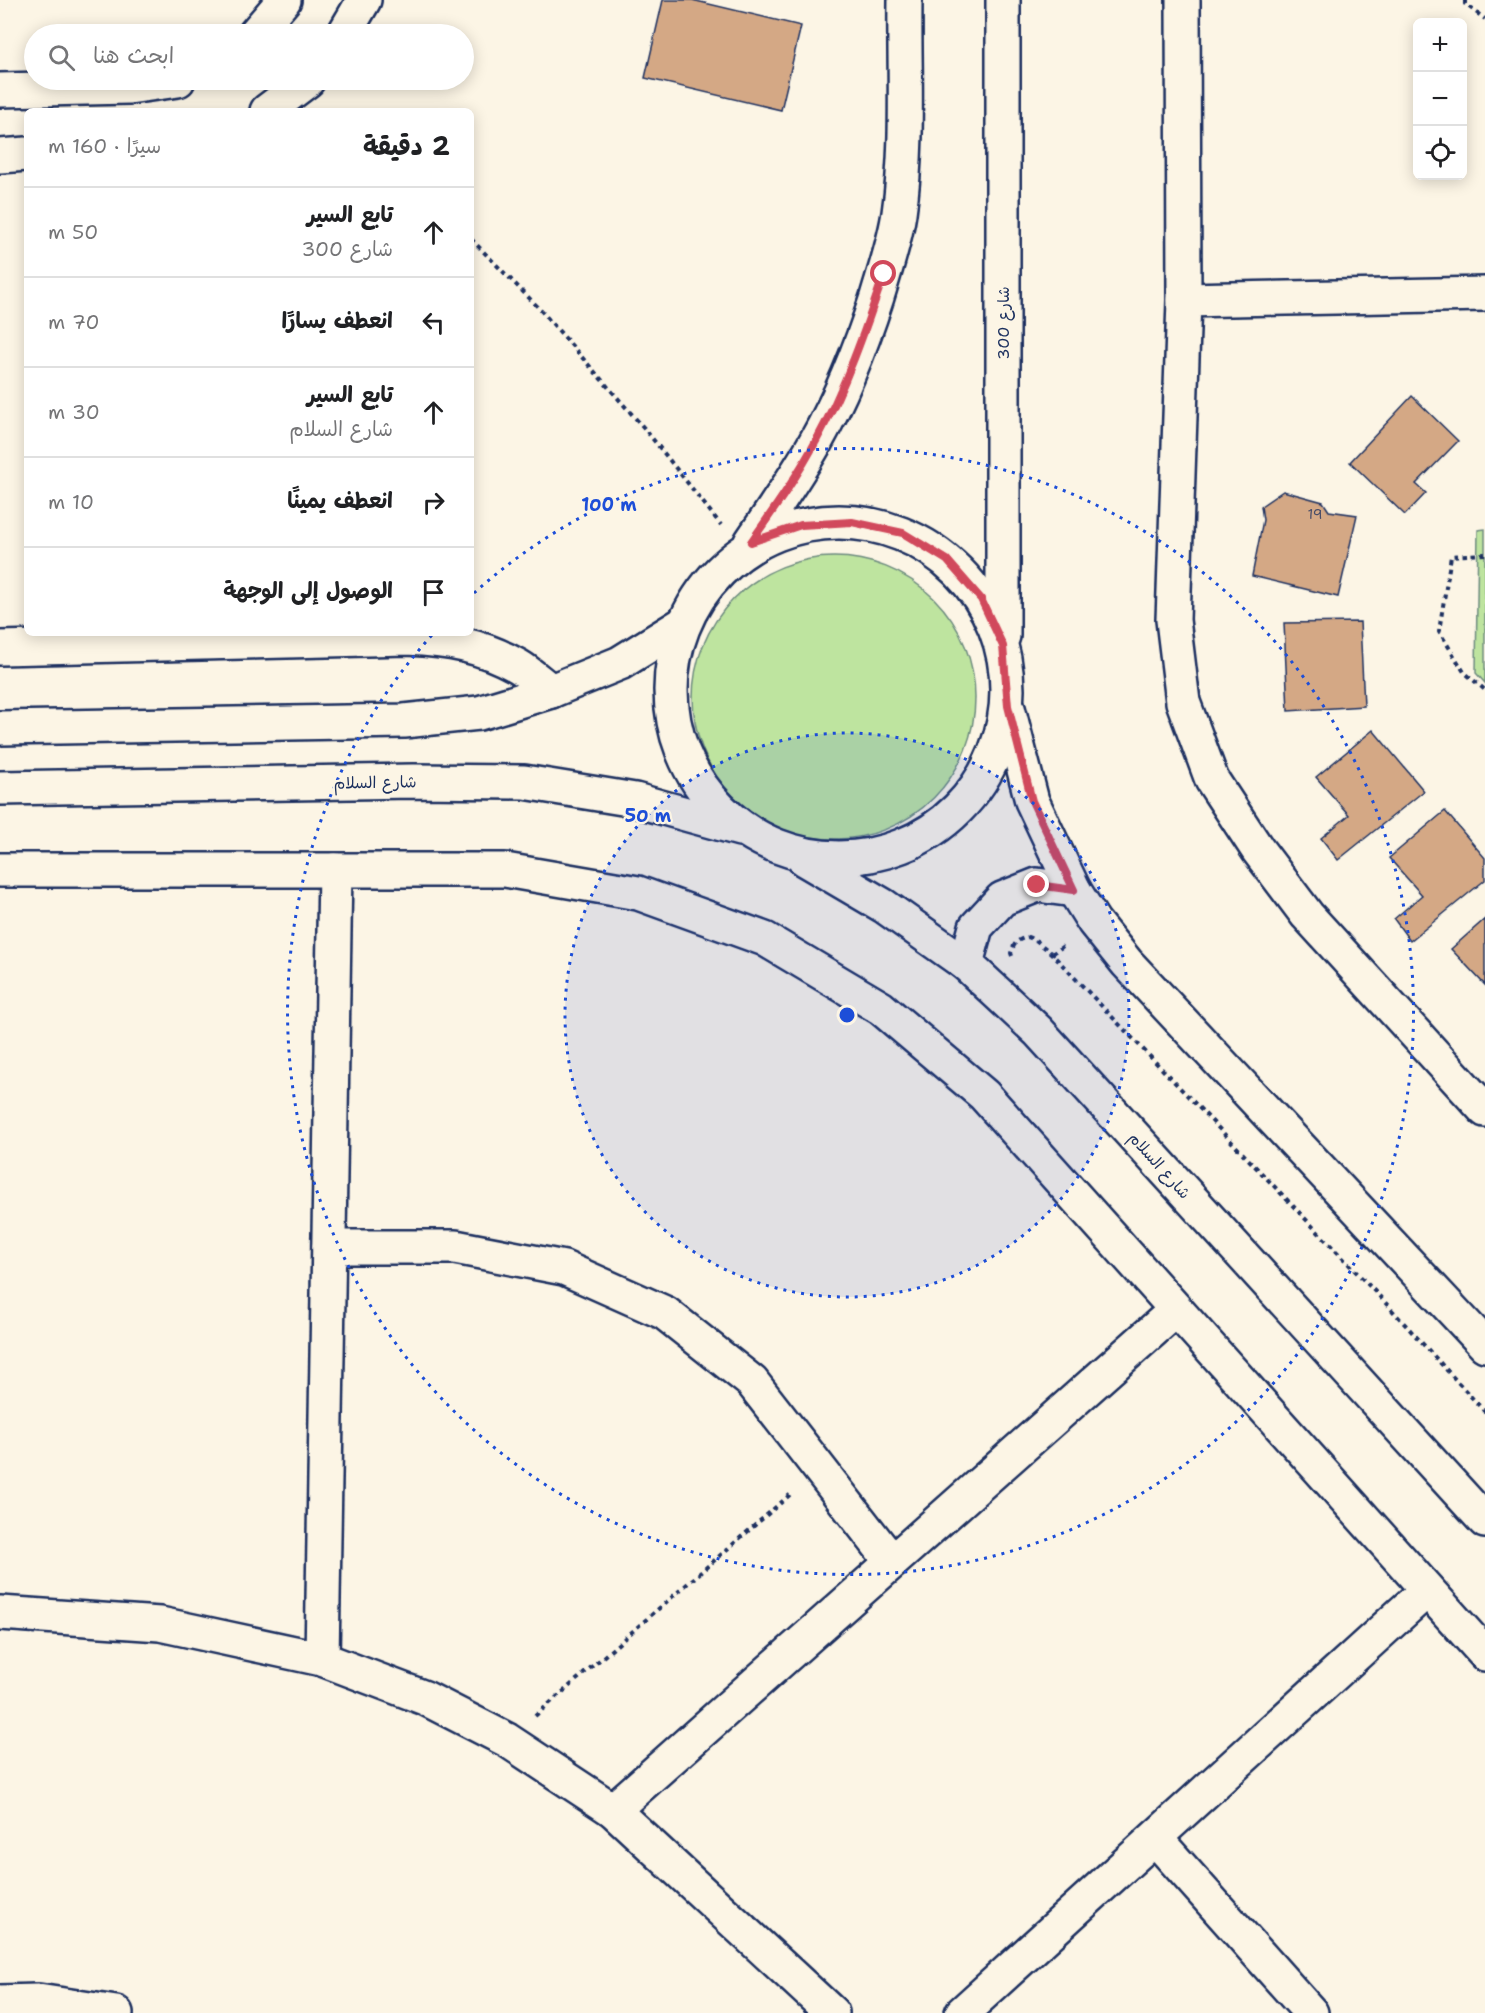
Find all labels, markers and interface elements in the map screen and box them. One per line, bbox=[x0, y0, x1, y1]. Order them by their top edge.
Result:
map controls bbox=[1413, 18, 1467, 180]
button: + bbox=[1413, 18, 1467, 72]
search box bbox=[24, 24, 474, 90]
icon: search bbox=[45, 41, 78, 74]
text: ابحث هنا bbox=[93, 41, 174, 70]
button: − bbox=[1413, 72, 1467, 126]
button: locate bbox=[1413, 126, 1467, 180]
text: 2 دقيقة bbox=[363, 128, 450, 163]
text: سيرًا · 160 m bbox=[48, 133, 161, 159]
text: تابع السير bbox=[307, 200, 393, 229]
icon: ahead bbox=[417, 216, 450, 249]
text: 50 m bbox=[48, 219, 98, 245]
text: شارع 300 bbox=[301, 236, 393, 262]
route start bbox=[870, 260, 896, 286]
street label: شارع 300 bbox=[993, 286, 1015, 360]
text: انعطف يسارًا bbox=[281, 306, 393, 335]
icon: left bbox=[417, 306, 450, 339]
text: 70 m bbox=[48, 309, 100, 335]
text: تابع السير bbox=[307, 380, 393, 409]
icon: ahead bbox=[417, 396, 450, 429]
text: 30 m bbox=[48, 399, 100, 425]
text: شارع السلام bbox=[289, 416, 393, 442]
text: انعطف يمينًا bbox=[287, 486, 393, 515]
icon: right bbox=[417, 486, 450, 519]
text: 10 m bbox=[48, 489, 94, 515]
text: 100 m bbox=[581, 493, 637, 517]
house number: 19 bbox=[1307, 505, 1323, 523]
text: الوصول إلى الوجهة bbox=[223, 576, 393, 605]
icon: arrive bbox=[417, 576, 450, 609]
street label: شارع السلام bbox=[333, 771, 417, 796]
text: 50 m bbox=[625, 804, 672, 828]
route end bbox=[1023, 871, 1049, 897]
centre of rings bbox=[837, 1005, 857, 1025]
street label: شارع السلام bbox=[1123, 1127, 1195, 1205]

